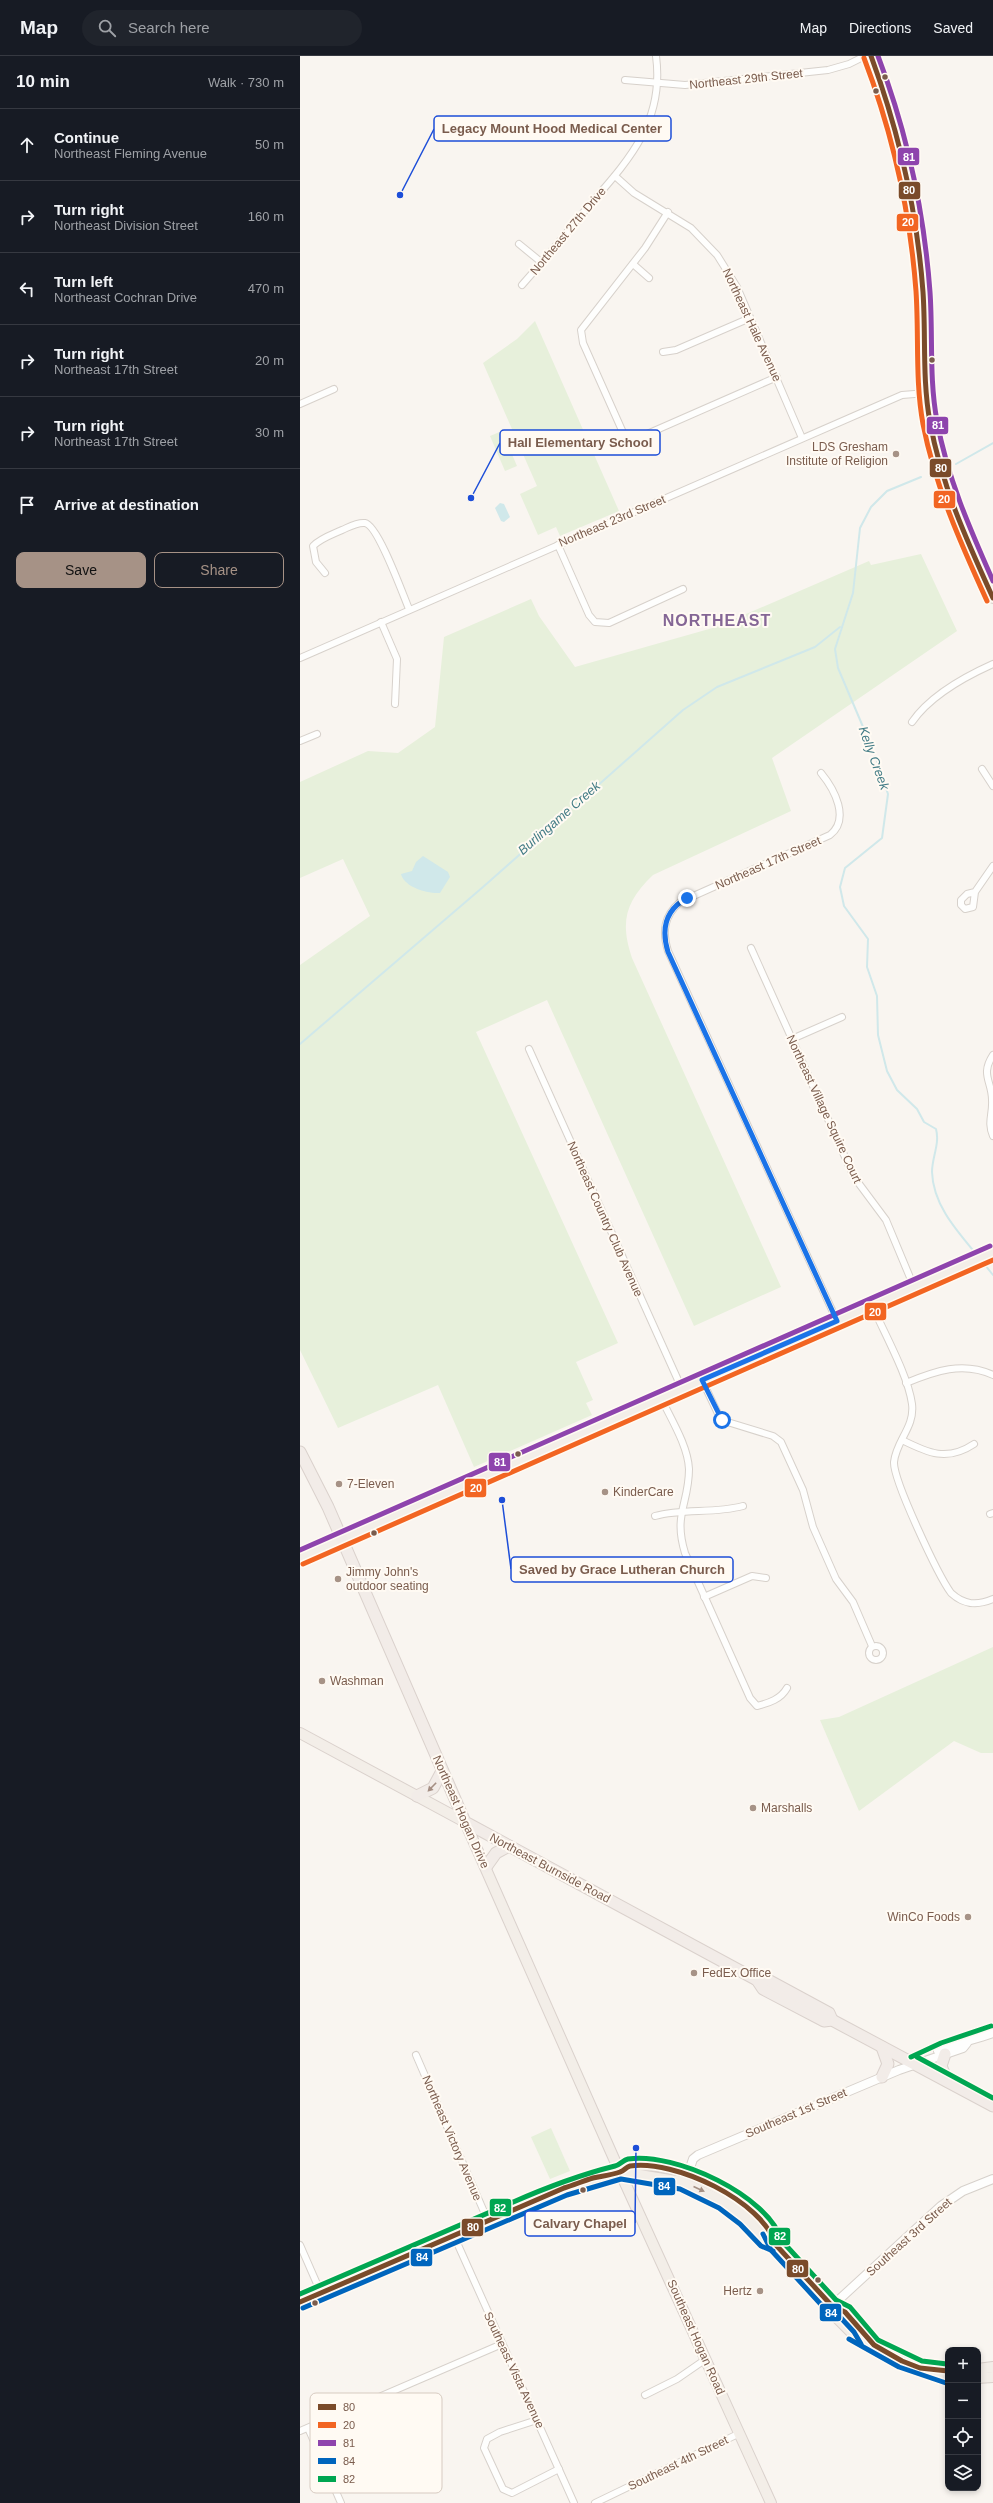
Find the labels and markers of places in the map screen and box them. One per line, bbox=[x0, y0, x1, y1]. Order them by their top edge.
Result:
unlabelled marker bbox=[880, 72, 890, 82]
unlabelled marker bbox=[871, 86, 881, 96]
callout: Legacy Mount Hood Medical Center bbox=[434, 116, 671, 141]
unlabelled marker bbox=[927, 355, 937, 365]
callout: Hall Elementary School bbox=[500, 430, 660, 455]
place label: LDS Gresham Institute of Religion bbox=[786, 440, 888, 468]
marker: LDS Gresham Institute of Religion bbox=[891, 449, 901, 459]
unlabelled marker bbox=[513, 1449, 523, 1459]
place label: 7-Eleven bbox=[347, 1477, 394, 1491]
marker: 7-Eleven bbox=[334, 1479, 344, 1489]
place label: KinderCare bbox=[613, 1485, 674, 1499]
marker: KinderCare bbox=[600, 1487, 610, 1497]
unlabelled marker bbox=[369, 1528, 379, 1538]
callout: Saved by Grace Lutheran Church bbox=[511, 1557, 733, 1582]
place label: Jimmy John's outdoor seating bbox=[346, 1565, 429, 1593]
marker: Jimmy John's outdoor seating bbox=[333, 1574, 343, 1584]
place label: Washman bbox=[330, 1674, 384, 1688]
marker: Washman bbox=[317, 1676, 327, 1686]
place label: Marshalls bbox=[761, 1801, 812, 1815]
marker: Marshalls bbox=[748, 1803, 758, 1813]
place label: WinCo Foods bbox=[887, 1910, 960, 1924]
marker: WinCo Foods bbox=[963, 1912, 973, 1922]
place label: FedEx Office bbox=[702, 1966, 771, 1980]
marker: FedEx Office bbox=[689, 1968, 699, 1978]
unlabelled marker bbox=[578, 2185, 588, 2195]
callout: Calvary Chapel bbox=[525, 2211, 635, 2236]
unlabelled marker bbox=[813, 2275, 823, 2285]
place label: Hertz bbox=[723, 2284, 752, 2298]
marker: Hertz bbox=[755, 2286, 765, 2296]
unlabelled marker bbox=[310, 2298, 320, 2308]

